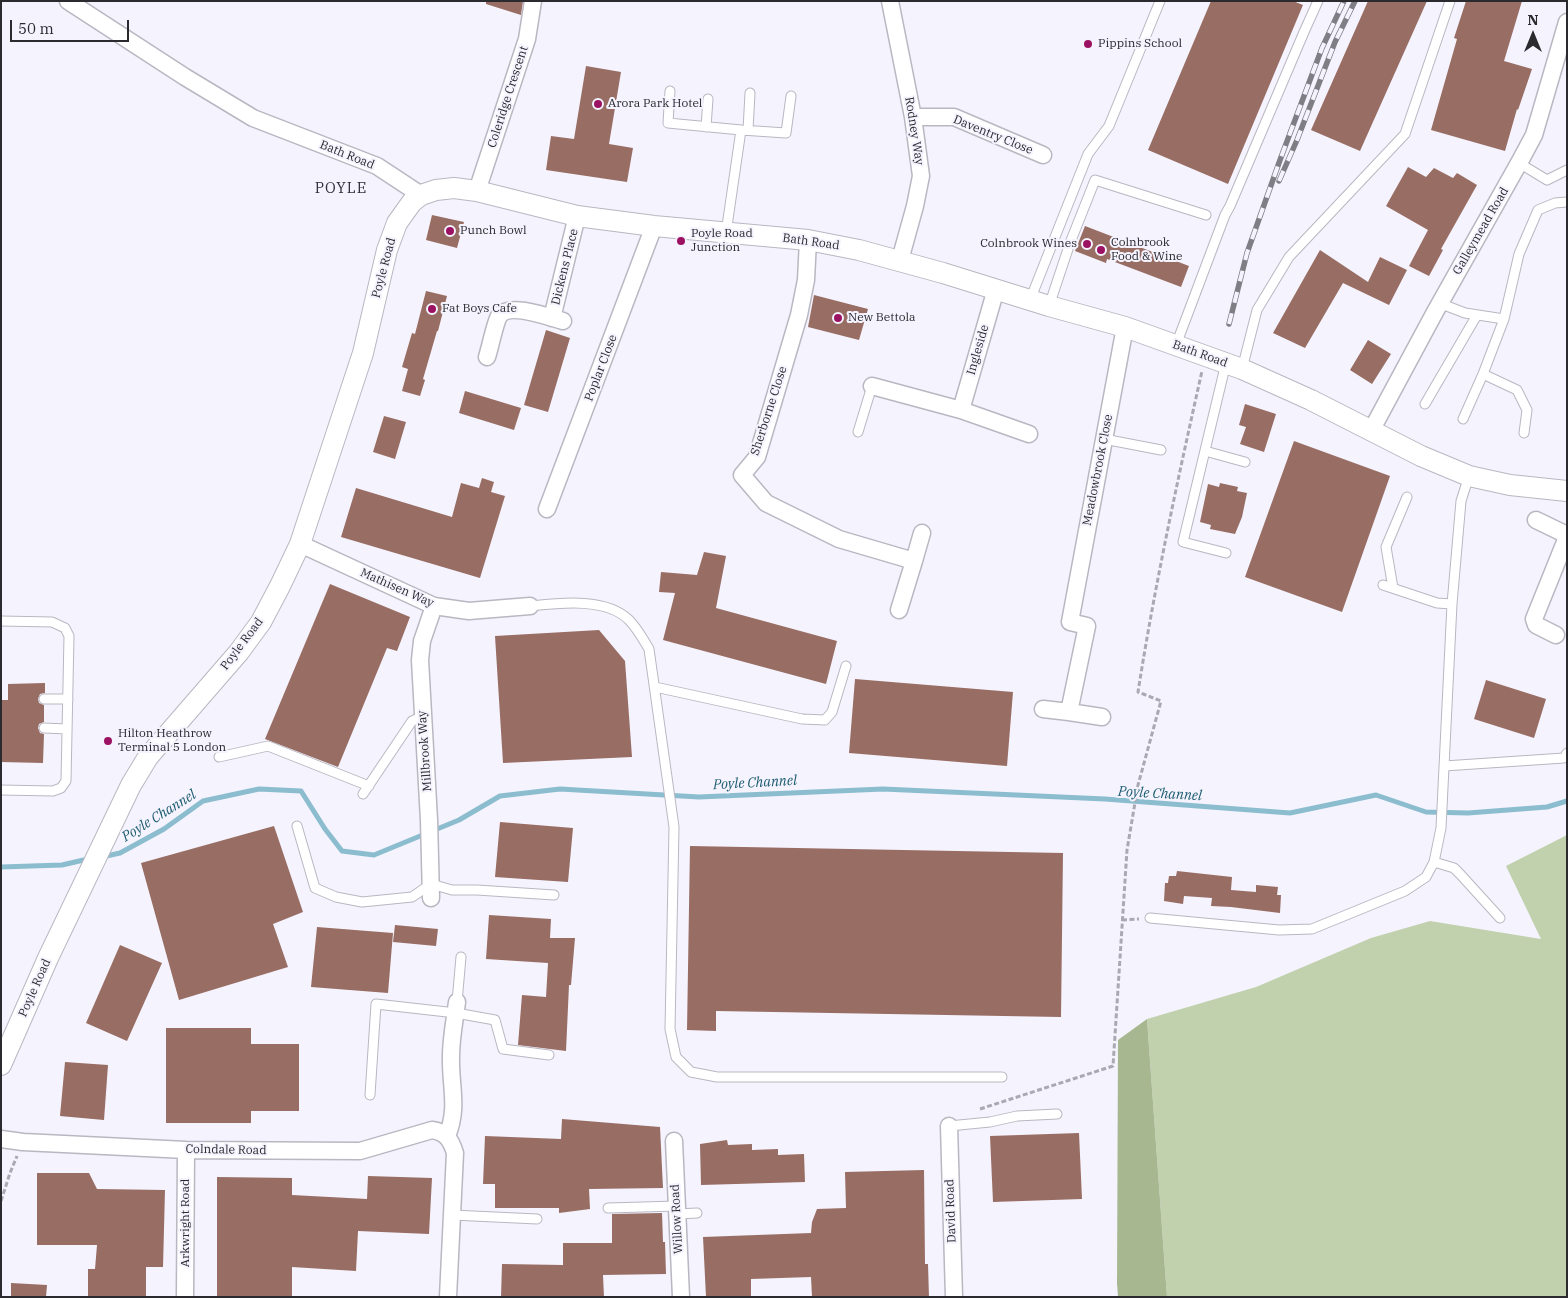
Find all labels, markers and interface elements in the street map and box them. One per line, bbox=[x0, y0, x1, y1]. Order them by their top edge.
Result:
scale bar bbox=[12, 10, 131, 42]
north arrow bbox=[1508, 10, 1558, 60]
text: N bbox=[1527, 11, 1539, 29]
text: 50 m bbox=[18, 19, 54, 38]
place label: Pippins School bbox=[1098, 37, 1182, 51]
marker: Pippins School bbox=[1082, 38, 1094, 50]
street label: Coleridge Crescent bbox=[485, 44, 531, 150]
street label: Rodney Way bbox=[901, 96, 927, 166]
place label: Arora Park Hotel bbox=[608, 97, 702, 111]
marker: Arora Park Hotel bbox=[592, 98, 604, 110]
street label: Daventry Close bbox=[951, 112, 1035, 158]
street label: Bath Road bbox=[318, 138, 376, 172]
district label: POYLE bbox=[314, 180, 368, 198]
street label: Galleymead Road bbox=[1450, 185, 1512, 277]
place label: Punch Bowl bbox=[460, 224, 527, 238]
marker: Punch Bowl bbox=[444, 225, 456, 237]
street label: Dickens Place bbox=[549, 227, 581, 307]
place label: Poyle Road Junction bbox=[691, 227, 753, 255]
street label: Bath Road bbox=[781, 231, 841, 253]
marker: Poyle Road Junction bbox=[675, 235, 687, 247]
street label: Poyle Road bbox=[369, 236, 399, 300]
place label: Colnbrook Food & Wine bbox=[1111, 236, 1183, 264]
place label: Colnbrook Wines bbox=[980, 237, 1077, 251]
marker: Colnbrook Wines bbox=[1081, 238, 1093, 250]
marker: Colnbrook Food & Wine bbox=[1095, 244, 1107, 256]
place label: Fat Boys Cafe bbox=[442, 302, 517, 316]
marker: Fat Boys Cafe bbox=[426, 303, 438, 315]
place label: New Bettola bbox=[848, 311, 916, 325]
marker: New Bettola bbox=[832, 312, 844, 324]
street label: Ingleside bbox=[964, 323, 992, 377]
street label: Poplar Close bbox=[582, 333, 620, 403]
street label: Bath Road bbox=[1170, 337, 1230, 371]
street label: Sherborne Close bbox=[748, 365, 790, 457]
street label: Meadowbrook Close bbox=[1080, 413, 1116, 527]
street label: Mathisen Way bbox=[358, 565, 436, 611]
street label: Poyle Road bbox=[218, 615, 266, 673]
street label: Millbrook Way bbox=[415, 710, 435, 792]
place label: Hilton Heathrow Terminal 5 London bbox=[118, 727, 226, 755]
marker: Hilton Heathrow Terminal 5 London bbox=[102, 735, 114, 747]
water label: Poyle Channel bbox=[713, 772, 797, 794]
water label: Poyle Channel bbox=[1118, 783, 1202, 805]
water label: Poyle Channel bbox=[119, 787, 199, 845]
street label: Poyle Road bbox=[16, 957, 54, 1019]
street label: Colndale Road bbox=[185, 1142, 267, 1158]
street label: Arkwright Road bbox=[179, 1179, 193, 1267]
street label: David Road bbox=[943, 1179, 959, 1243]
street label: Willow Road bbox=[668, 1184, 686, 1254]

